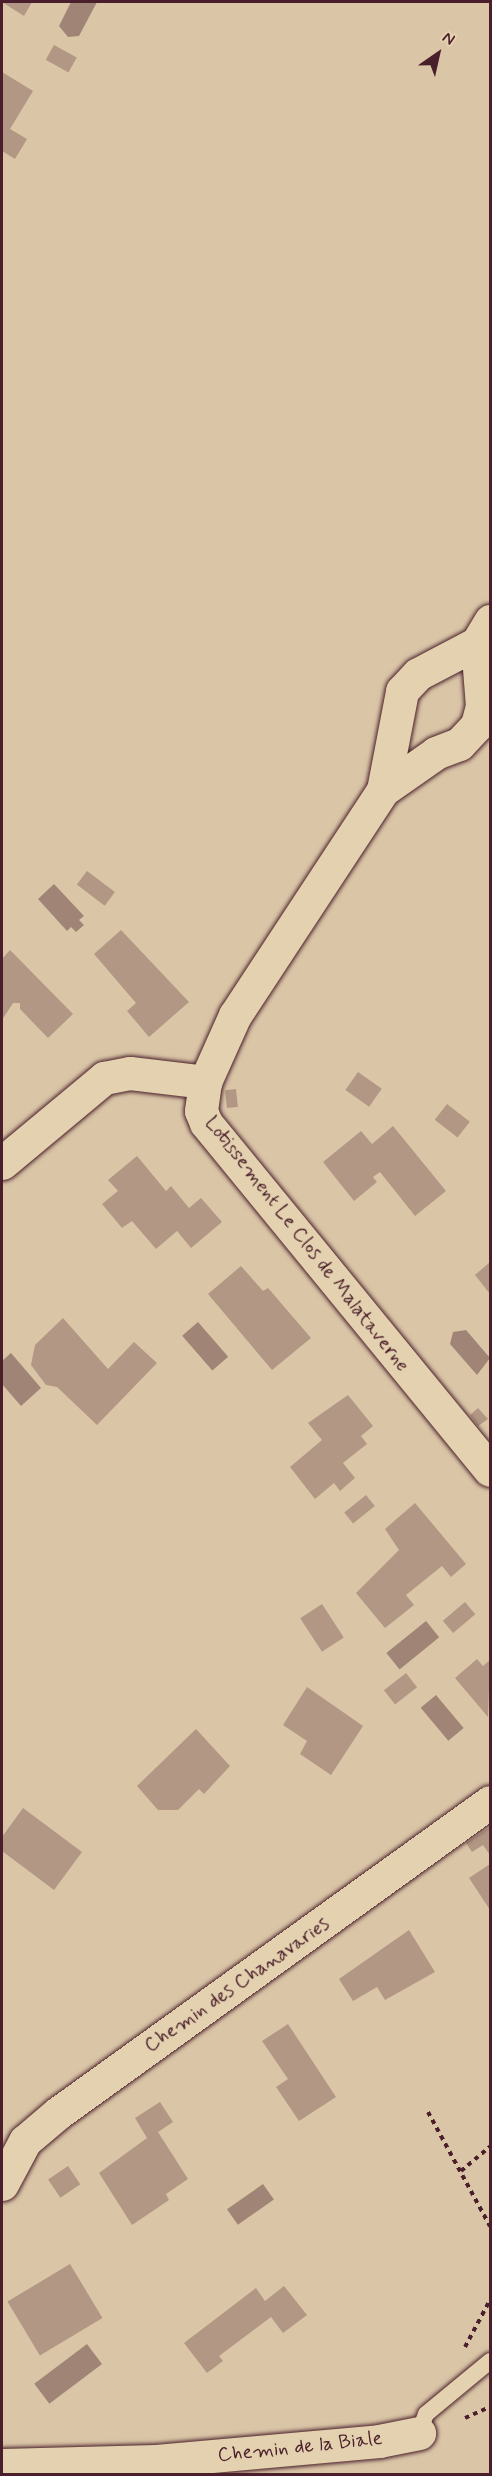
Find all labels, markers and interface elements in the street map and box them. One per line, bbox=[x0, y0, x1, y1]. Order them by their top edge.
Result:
north arrow bbox=[408, 24, 468, 84]
text: N bbox=[438, 27, 459, 50]
street label: Lotissement Le Clos de Malataverne bbox=[199, 1110, 415, 1378]
street label: Chemin des Chanavaries bbox=[140, 1912, 334, 2058]
street label: Chemin de la Biale bbox=[218, 2427, 382, 2467]

